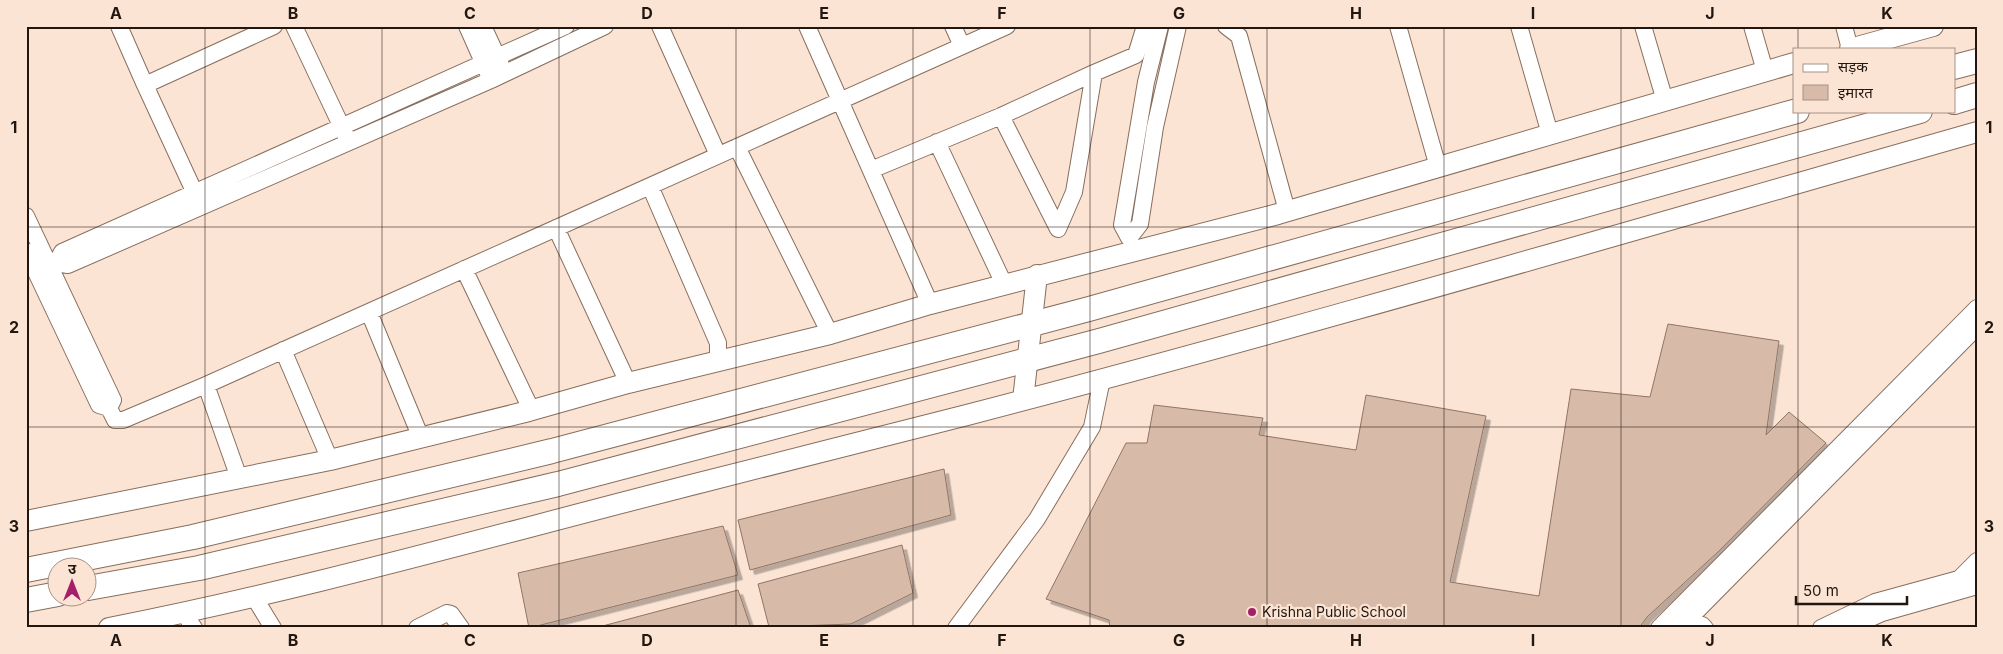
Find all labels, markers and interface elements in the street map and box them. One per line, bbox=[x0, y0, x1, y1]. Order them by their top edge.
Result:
text: A bbox=[110, 3, 122, 23]
text: B bbox=[288, 3, 298, 23]
text: C bbox=[464, 3, 476, 23]
text: D bbox=[641, 3, 653, 23]
text: E bbox=[819, 3, 829, 23]
text: F bbox=[997, 3, 1007, 23]
text: G bbox=[1173, 3, 1185, 23]
text: H bbox=[1350, 3, 1362, 23]
text: I bbox=[1531, 3, 1535, 23]
text: J bbox=[1705, 3, 1715, 23]
text: K bbox=[1881, 3, 1893, 23]
legend bbox=[1793, 48, 1956, 112]
text: सड़क bbox=[1838, 57, 1868, 76]
text: इमारत bbox=[1838, 83, 1873, 102]
text: 1 bbox=[11, 117, 17, 137]
text: 1 bbox=[1986, 117, 1992, 137]
text: 2 bbox=[9, 317, 19, 337]
text: 2 bbox=[1984, 317, 1994, 337]
text: 3 bbox=[9, 516, 19, 536]
text: 3 bbox=[1984, 516, 1994, 536]
north arrow bbox=[48, 556, 98, 606]
text: उ bbox=[68, 560, 77, 577]
scale bar bbox=[1796, 574, 1907, 606]
text: 50 m bbox=[1803, 581, 1839, 600]
place label: Krishna Public School bbox=[1262, 603, 1406, 620]
marker: Krishna Public School bbox=[1246, 606, 1258, 618]
text: A bbox=[110, 630, 122, 650]
text: B bbox=[288, 630, 298, 650]
text: C bbox=[464, 630, 476, 650]
text: D bbox=[641, 630, 653, 650]
text: E bbox=[819, 630, 829, 650]
text: F bbox=[997, 630, 1007, 650]
text: G bbox=[1173, 630, 1185, 650]
text: H bbox=[1350, 630, 1362, 650]
text: I bbox=[1531, 630, 1535, 650]
text: J bbox=[1705, 630, 1715, 650]
text: K bbox=[1881, 630, 1893, 650]

